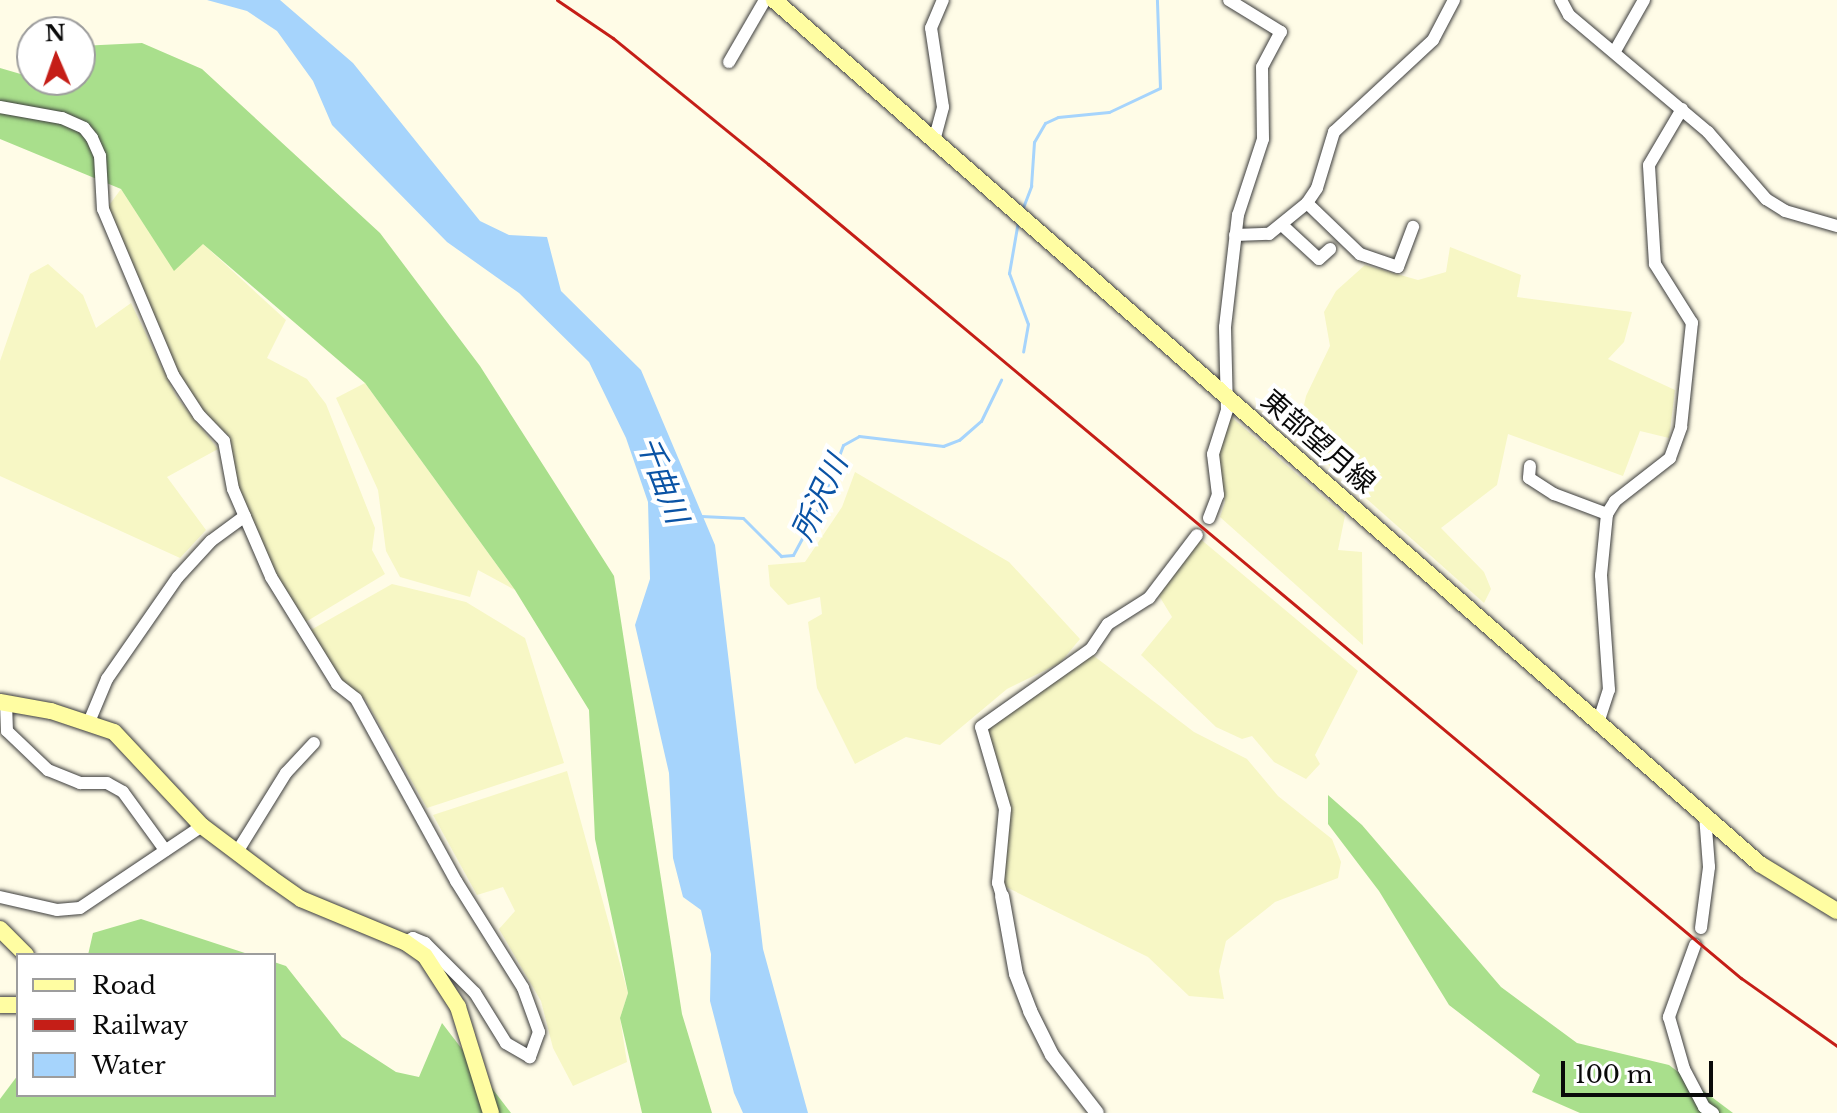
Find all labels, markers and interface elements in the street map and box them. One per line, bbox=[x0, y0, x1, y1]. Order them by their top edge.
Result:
north arrow bbox=[16, 16, 96, 96]
text: N bbox=[44, 20, 66, 47]
street label: 東部望月線 bbox=[1254, 383, 1382, 501]
water label: 千曲川 bbox=[629, 432, 695, 528]
water label: 所沢川 bbox=[785, 450, 855, 546]
legend bbox=[16, 953, 276, 1097]
text: Road bbox=[92, 971, 156, 1000]
text: Railway bbox=[92, 1011, 188, 1040]
scale bar bbox=[1565, 1045, 1717, 1095]
text: Water bbox=[92, 1051, 166, 1080]
text: 100 m bbox=[1575, 1060, 1653, 1089]

